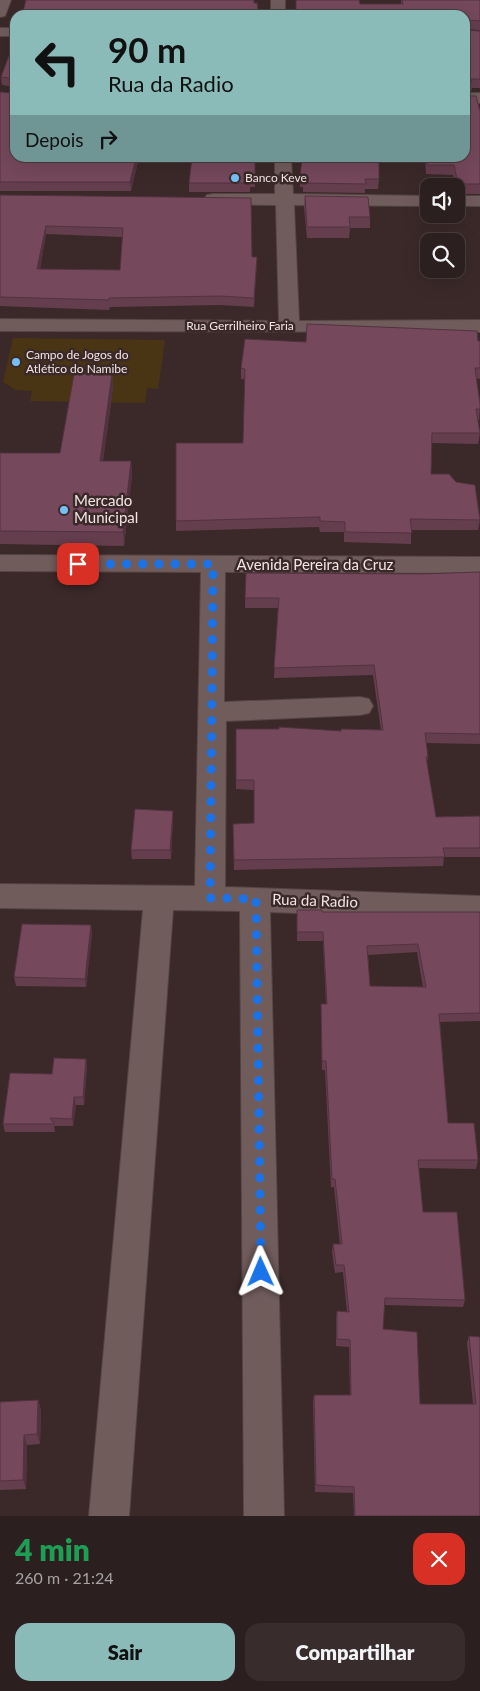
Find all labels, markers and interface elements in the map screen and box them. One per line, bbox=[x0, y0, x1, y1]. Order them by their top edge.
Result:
text: 90 m bbox=[108, 28, 186, 70]
icon: left bbox=[25, 30, 90, 95]
text: Rua da Radio bbox=[108, 70, 234, 97]
icon: right bbox=[94, 125, 122, 153]
text: Depois bbox=[25, 128, 84, 151]
place label: Banco Keve bbox=[245, 170, 307, 185]
marker: Banco Keve bbox=[229, 172, 241, 184]
map controls bbox=[420, 178, 465, 278]
button: sound bbox=[420, 178, 465, 223]
button: search bbox=[420, 233, 465, 278]
street label: Rua Gerrilheiro Faria bbox=[186, 318, 294, 333]
place label: Campo de Jogos do Atlético do Namibe bbox=[26, 347, 129, 376]
marker: Campo de Jogos do Atlético do Namibe bbox=[10, 356, 22, 368]
place label: Mercado Municipal bbox=[74, 491, 138, 526]
marker: Mercado Municipal bbox=[58, 504, 70, 516]
pin bbox=[57, 543, 99, 585]
icon: arrive bbox=[64, 550, 92, 578]
street label: Avenida Pereira da Cruz bbox=[237, 555, 394, 573]
street label: Rua da Radio bbox=[272, 890, 358, 910]
position arrow bbox=[234, 1245, 286, 1297]
text: 4 min bbox=[15, 1531, 90, 1567]
button: close bbox=[413, 1533, 465, 1585]
text: 260 m · 21:24 bbox=[15, 1568, 114, 1587]
button: Sair bbox=[15, 1623, 235, 1681]
button: Compartilhar bbox=[245, 1623, 465, 1681]

